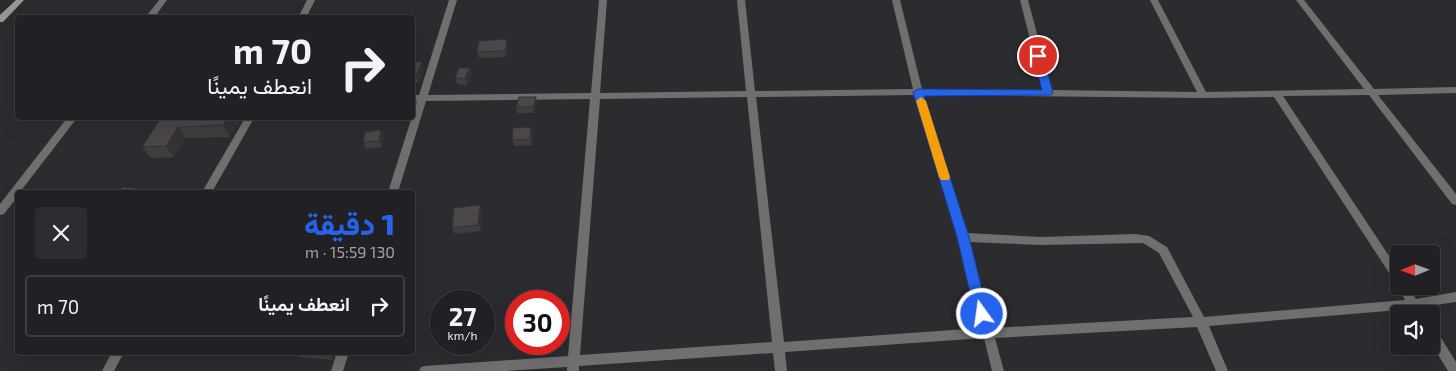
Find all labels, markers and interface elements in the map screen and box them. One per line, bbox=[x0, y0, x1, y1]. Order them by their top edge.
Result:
text: 70 m bbox=[233, 29, 312, 71]
icon: right bbox=[330, 35, 395, 100]
pin bbox=[1017, 35, 1059, 77]
icon: arrive bbox=[1024, 42, 1052, 70]
text: انعطف يمينًا bbox=[207, 72, 312, 98]
text: 1 دقيقة bbox=[304, 205, 395, 241]
button: close bbox=[35, 207, 87, 259]
text: 130 m · 15:59 bbox=[305, 242, 395, 261]
north arrow bbox=[1390, 245, 1440, 295]
map controls bbox=[1390, 245, 1440, 355]
position arrow bbox=[955, 287, 1007, 339]
speed limit sign: 30 bbox=[505, 290, 570, 355]
text: انعطف يمينًا bbox=[258, 292, 350, 315]
icon: right bbox=[365, 292, 393, 320]
text: 70 m bbox=[37, 295, 79, 318]
text: 27 bbox=[449, 301, 476, 331]
button: sound bbox=[1390, 305, 1440, 355]
text: km/h bbox=[448, 328, 477, 342]

